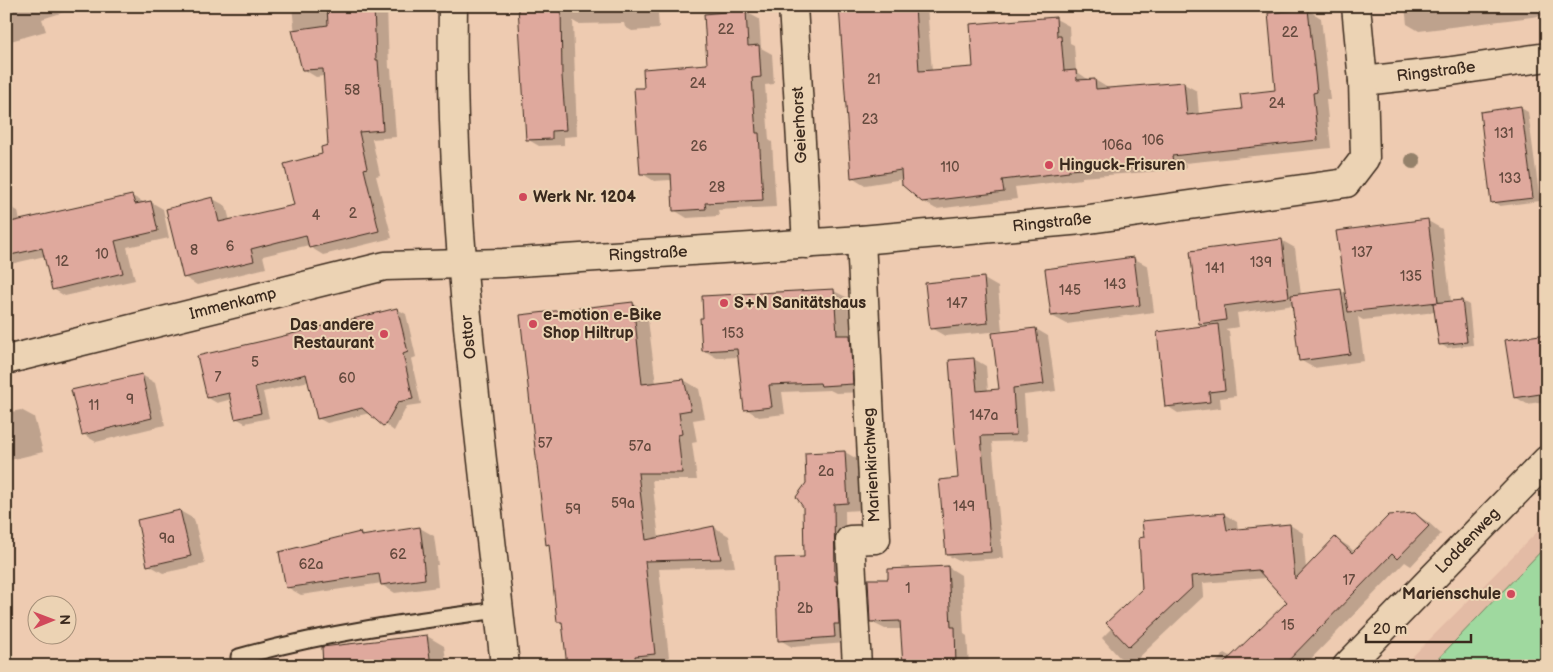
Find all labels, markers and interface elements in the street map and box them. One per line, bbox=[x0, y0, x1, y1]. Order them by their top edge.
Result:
house number: 22 bbox=[718, 21, 735, 38]
house number: 22 bbox=[1282, 24, 1299, 41]
street label: Ringstraße bbox=[1396, 58, 1477, 86]
house number: 21 bbox=[867, 71, 881, 88]
house number: 24 bbox=[690, 75, 707, 92]
house number: 58 bbox=[344, 82, 360, 99]
street label: Geierhorst bbox=[788, 86, 812, 164]
house number: 24 bbox=[1269, 95, 1286, 112]
house number: 23 bbox=[862, 111, 878, 128]
house number: 131 bbox=[1494, 125, 1514, 142]
house number: 106 bbox=[1142, 132, 1165, 149]
house number: 106a bbox=[1102, 137, 1132, 154]
house number: 26 bbox=[691, 138, 708, 155]
place label: Hinguck-Frisuren bbox=[1059, 156, 1185, 175]
house number: 110 bbox=[940, 159, 960, 176]
marker: Hinguck-Frisuren bbox=[1043, 159, 1055, 171]
house number: 133 bbox=[1499, 170, 1521, 187]
house number: 28 bbox=[709, 179, 725, 196]
place label: Werk Nr. 1204 bbox=[533, 188, 636, 207]
marker: Werk Nr. 1204 bbox=[517, 191, 529, 203]
house number: 2 bbox=[349, 205, 358, 222]
house number: 4 bbox=[312, 207, 321, 224]
street label: Ringstraße bbox=[1012, 209, 1093, 237]
house number: 6 bbox=[226, 238, 235, 255]
house number: 8 bbox=[190, 242, 198, 259]
street label: Ringstraße bbox=[608, 242, 689, 266]
house number: 137 bbox=[1352, 244, 1373, 261]
house number: 10 bbox=[95, 246, 109, 263]
house number: 12 bbox=[55, 253, 70, 270]
house number: 139 bbox=[1250, 254, 1272, 271]
house number: 141 bbox=[1205, 260, 1225, 277]
house number: 135 bbox=[1400, 268, 1422, 285]
house number: 143 bbox=[1104, 276, 1126, 293]
house number: 145 bbox=[1059, 282, 1081, 299]
street label: Immenkamp bbox=[187, 284, 279, 324]
place label: S+N Sanitätshaus bbox=[734, 294, 866, 313]
house number: 147 bbox=[947, 295, 968, 312]
marker: S+N Sanitätshaus bbox=[718, 297, 730, 309]
place label: e-motion e-Bike Shop Hiltrup bbox=[543, 306, 661, 343]
street label: Osttor bbox=[457, 314, 481, 360]
place label: Das andere Restaurant bbox=[290, 316, 375, 353]
marker: e-motion e-Bike Shop Hiltrup bbox=[527, 318, 539, 330]
house number: 153 bbox=[722, 325, 744, 342]
marker: Das andere Restaurant bbox=[378, 328, 390, 340]
house number: 5 bbox=[251, 354, 259, 371]
house number: 7 bbox=[215, 369, 222, 386]
house number: 60 bbox=[339, 370, 355, 387]
house number: 9 bbox=[126, 391, 134, 408]
house number: 11 bbox=[89, 397, 99, 414]
street label: Marienkirchweg bbox=[860, 407, 884, 523]
house number: 147a bbox=[970, 407, 998, 424]
house number: 57 bbox=[538, 435, 553, 452]
house number: 57a bbox=[629, 438, 651, 455]
house number: 2a bbox=[818, 463, 834, 480]
house number: 59a bbox=[611, 495, 635, 512]
house number: 149 bbox=[953, 498, 975, 515]
house number: 59 bbox=[565, 501, 581, 518]
street label: Loddenweg bbox=[1432, 504, 1504, 578]
house number: 9a bbox=[159, 530, 175, 547]
house number: 62 bbox=[390, 546, 407, 563]
house number: 62a bbox=[299, 556, 323, 573]
house number: 17 bbox=[1343, 572, 1355, 589]
house number: 1 bbox=[905, 580, 911, 597]
place label: Marienschule bbox=[1402, 585, 1501, 604]
marker: Marienschule bbox=[1505, 588, 1517, 600]
north arrow bbox=[28, 594, 78, 644]
house number: 2b bbox=[797, 600, 813, 617]
scale bar bbox=[1366, 612, 1470, 644]
text: N bbox=[56, 614, 73, 625]
house number: 15 bbox=[1281, 617, 1295, 634]
text: 20 m bbox=[1373, 620, 1407, 639]

